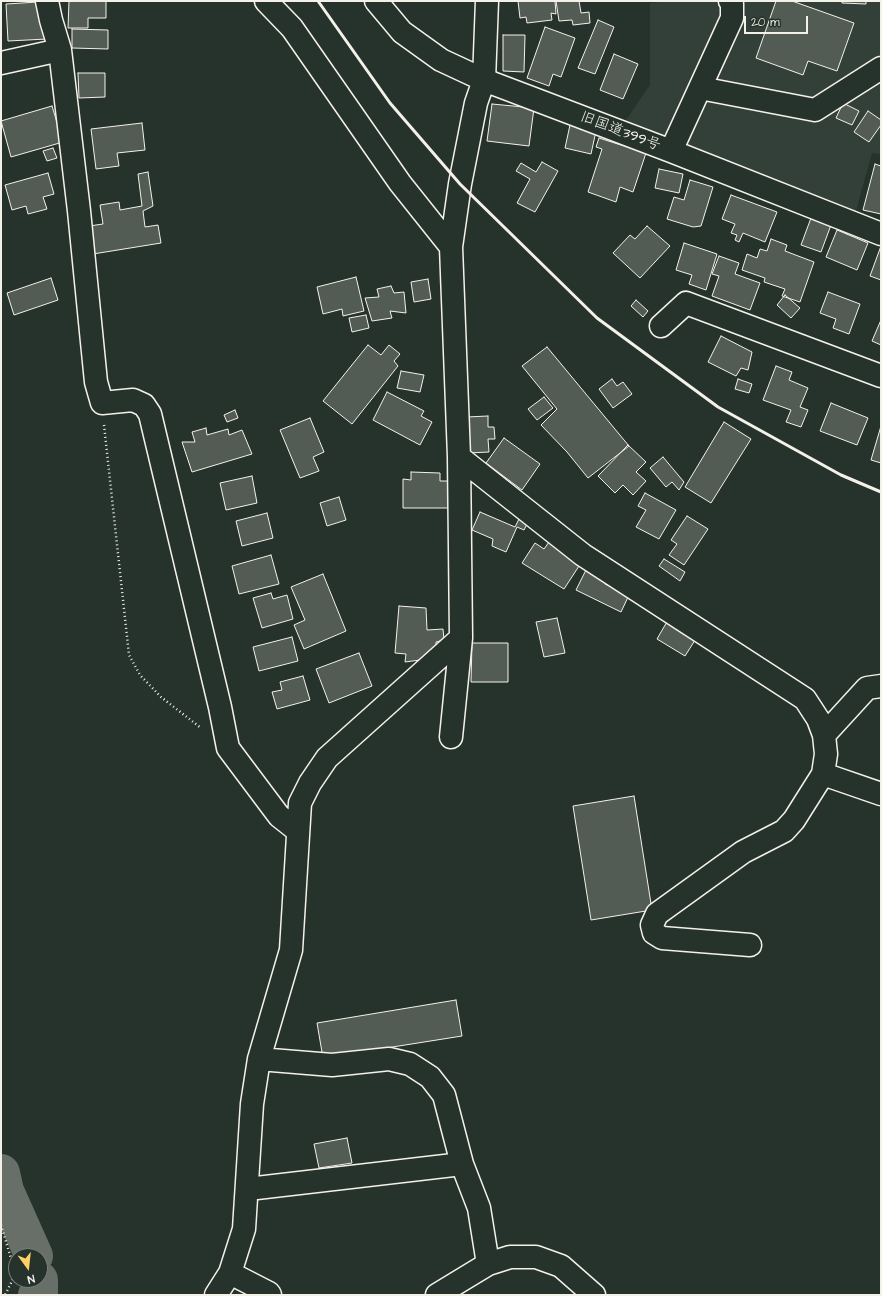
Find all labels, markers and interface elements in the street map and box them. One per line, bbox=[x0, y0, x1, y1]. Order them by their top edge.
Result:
scale bar bbox=[746, 8, 810, 34]
text: 20 m bbox=[751, 14, 780, 31]
street label: 旧国道399号 bbox=[577, 108, 663, 156]
north arrow bbox=[8, 1248, 48, 1288]
text: N bbox=[26, 1271, 36, 1287]

